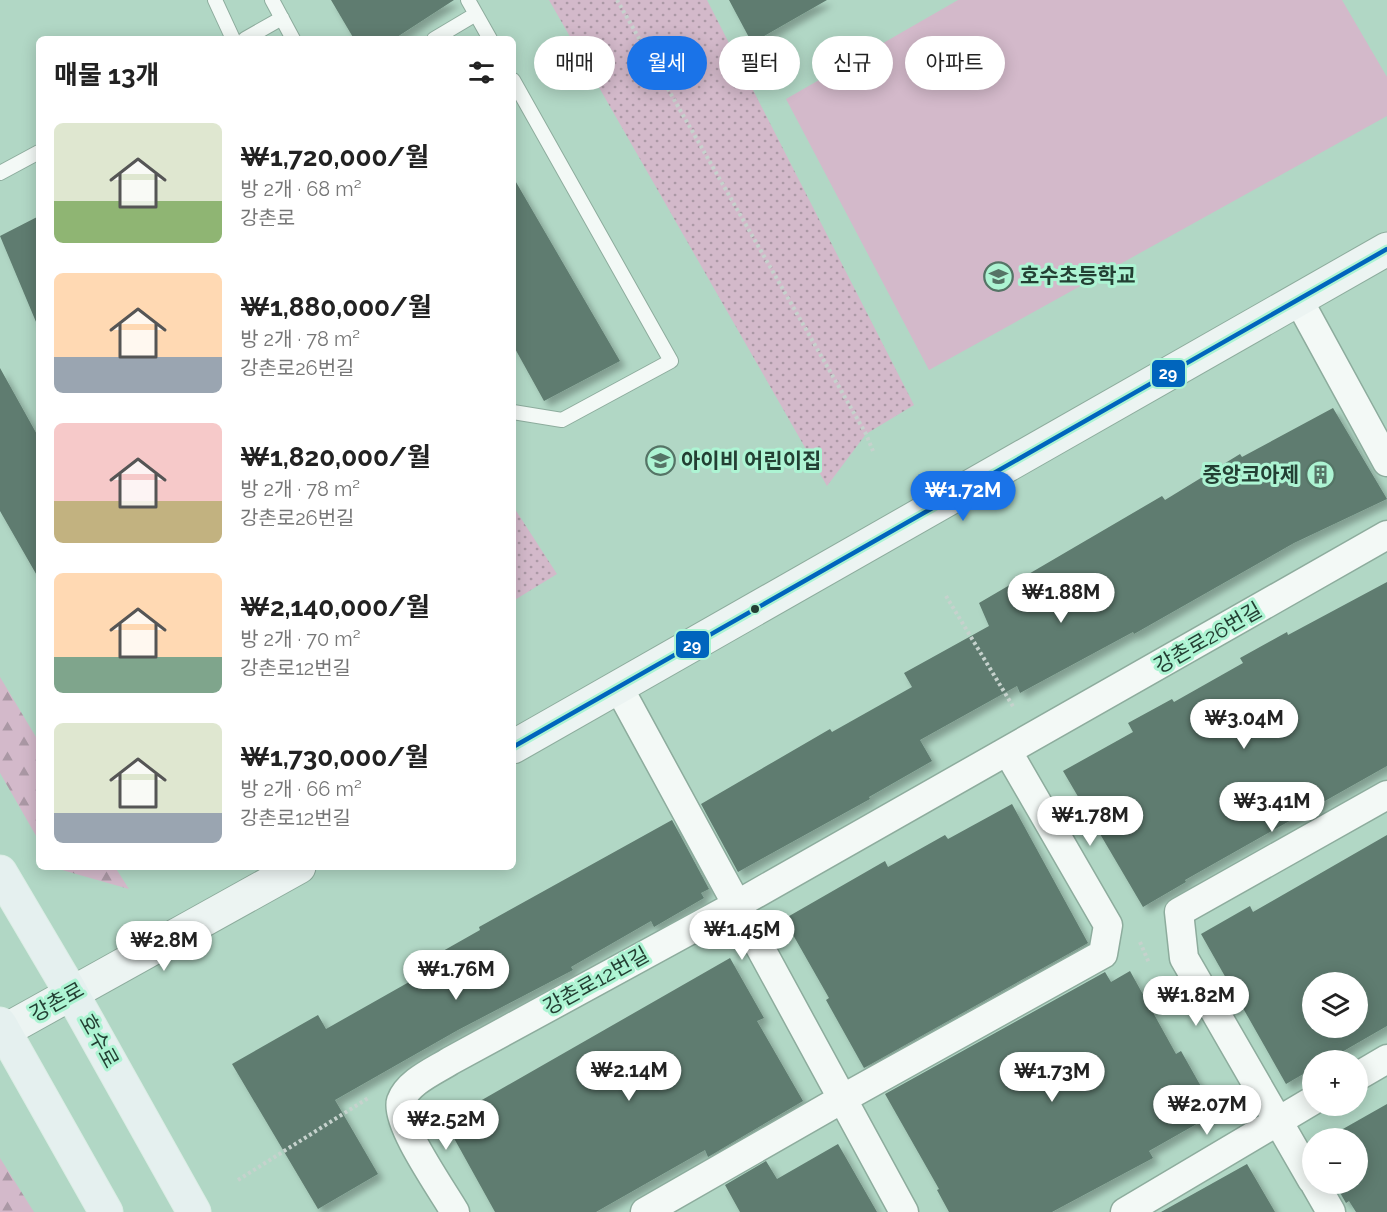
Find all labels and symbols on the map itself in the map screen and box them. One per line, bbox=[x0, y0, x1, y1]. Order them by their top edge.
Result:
school or university icon: 호수초등학교 bbox=[983, 260, 1015, 292]
place label: 호수초등학교 bbox=[1020, 263, 1136, 288]
line badge: 29 bbox=[1151, 359, 1186, 388]
text: 29 bbox=[1159, 364, 1177, 383]
school or university icon: 아이비 어린이집 bbox=[644, 445, 676, 477]
place label: 아이비 어린이집 bbox=[681, 448, 821, 473]
building icon: 중앙코아제 bbox=[1304, 459, 1336, 491]
place label: 중앙코아제 bbox=[1202, 462, 1299, 487]
pin: ₩1.72M bbox=[914, 471, 1012, 522]
pin: ₩1.88M bbox=[1012, 573, 1110, 624]
street label: 강촌로26번길 bbox=[1149, 597, 1266, 678]
unlabelled marker bbox=[749, 603, 761, 615]
line badge: 29 bbox=[675, 630, 710, 659]
text: 29 bbox=[683, 636, 701, 655]
pin: ₩3.04M bbox=[1195, 699, 1293, 750]
pin: ₩3.41M bbox=[1223, 782, 1321, 833]
pin: ₩1.78M bbox=[1041, 796, 1139, 847]
pin: ₩1.45M bbox=[693, 910, 791, 961]
pin: ₩2.8M bbox=[122, 921, 206, 972]
street label: 강촌로12번길 bbox=[539, 941, 653, 1020]
pin: ₩1.76M bbox=[407, 950, 505, 1001]
pin: ₩1.82M bbox=[1147, 976, 1245, 1027]
street label: 강촌로 bbox=[25, 977, 88, 1027]
street label: 호수로 bbox=[74, 1009, 124, 1072]
pin: ₩2.14M bbox=[580, 1051, 678, 1102]
pin: ₩1.73M bbox=[1003, 1052, 1101, 1103]
pin: ₩2.07M bbox=[1158, 1085, 1256, 1136]
pin: ₩2.52M bbox=[397, 1100, 495, 1151]

